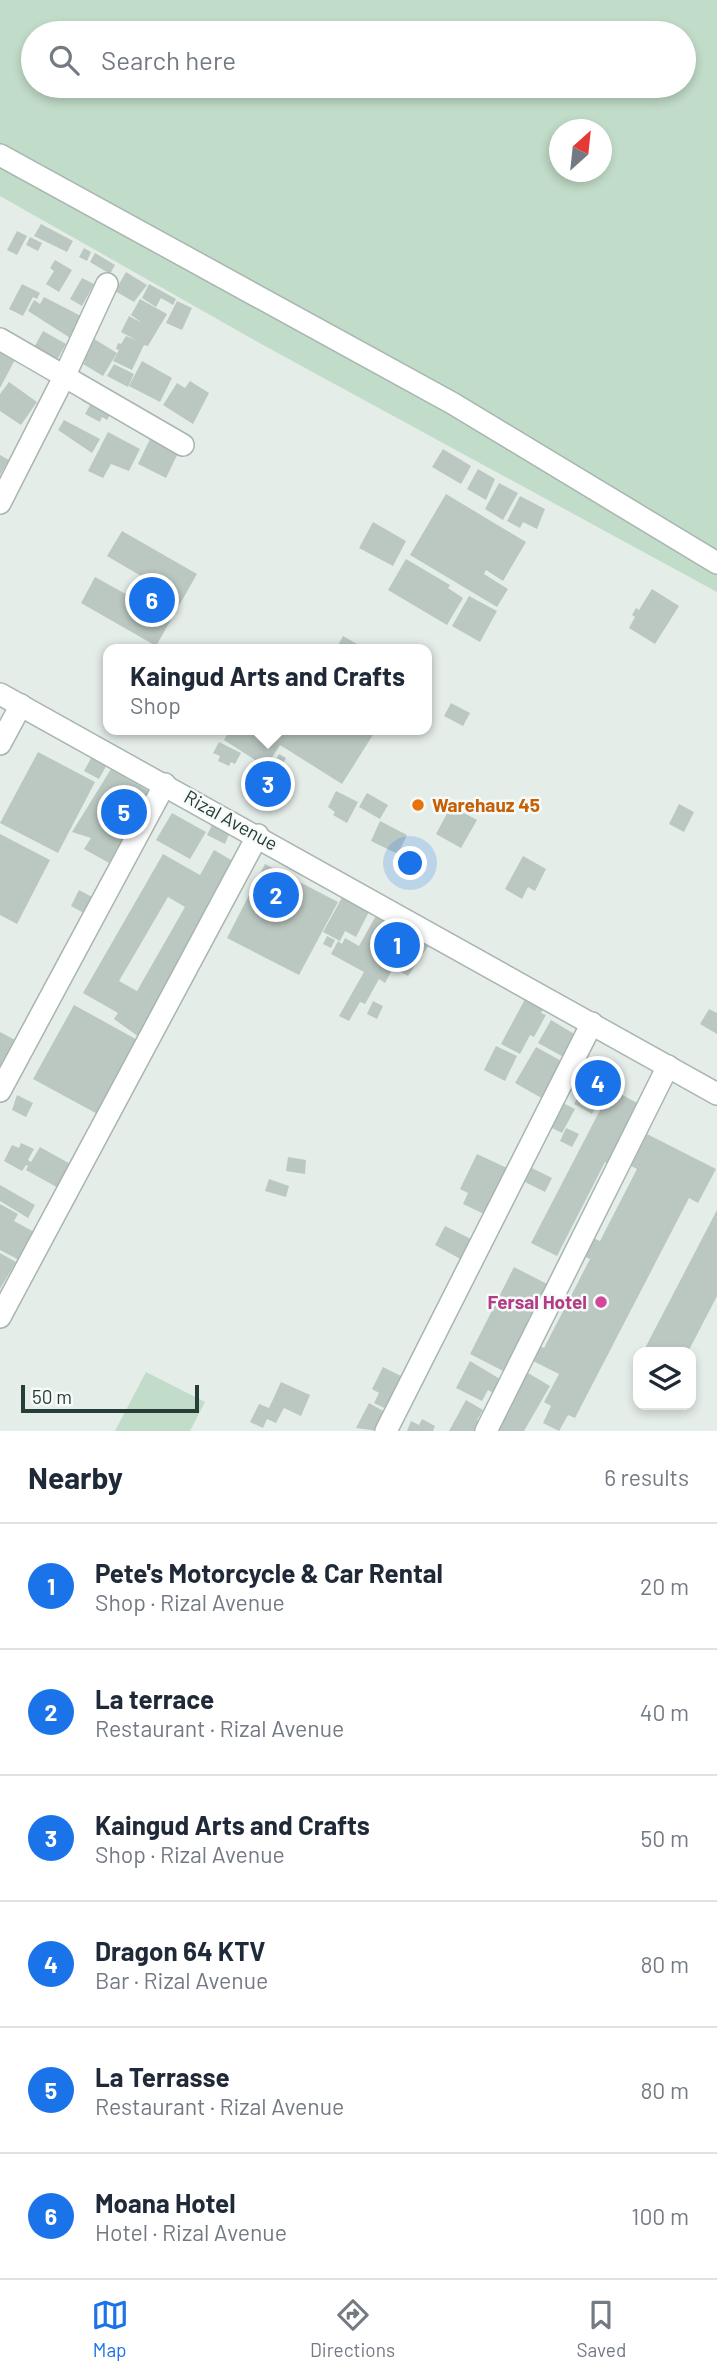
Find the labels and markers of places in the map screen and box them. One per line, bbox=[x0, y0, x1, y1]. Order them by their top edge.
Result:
pin: 6 bbox=[129, 574, 175, 626]
pin: 3 bbox=[245, 758, 291, 810]
pin: 5 bbox=[101, 786, 147, 838]
place label: Warehauz 45 bbox=[432, 793, 540, 816]
marker: Warehauz 45 bbox=[410, 797, 426, 813]
pin: 2 bbox=[253, 869, 299, 921]
pin: 1 bbox=[374, 919, 420, 971]
pin: 4 bbox=[575, 1057, 621, 1109]
place label: Fersal Hotel bbox=[488, 1290, 587, 1313]
marker: Fersal Hotel bbox=[593, 1294, 609, 1310]

